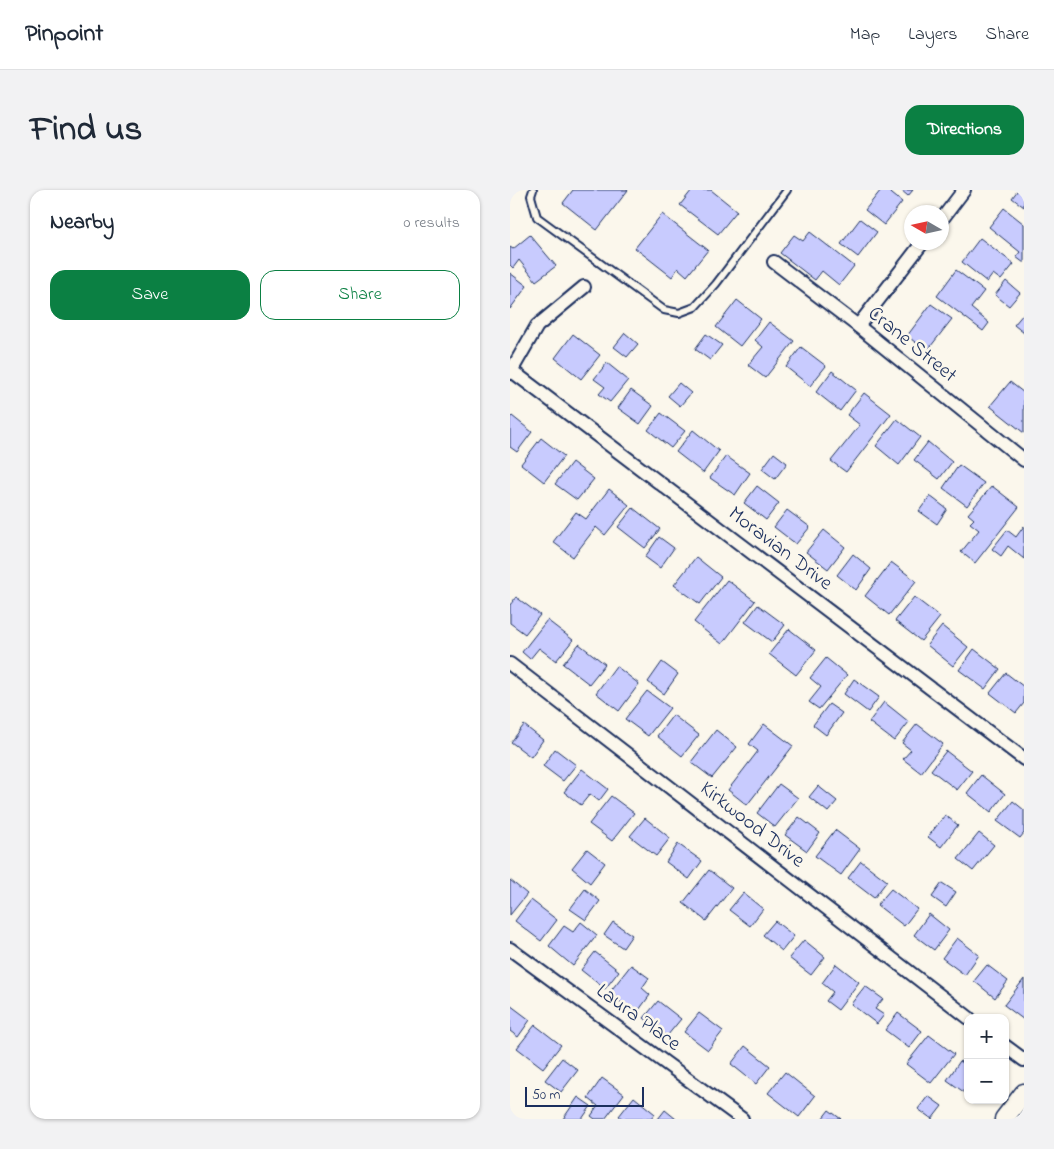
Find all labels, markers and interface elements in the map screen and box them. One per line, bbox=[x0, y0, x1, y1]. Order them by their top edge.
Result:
text: Pinpoint bbox=[25, 17, 103, 52]
text: Map bbox=[850, 22, 880, 48]
text: Layers bbox=[908, 22, 958, 48]
text: Share bbox=[986, 22, 1029, 48]
text: Find us bbox=[30, 105, 142, 156]
button: Directions bbox=[905, 105, 1024, 155]
north arrow bbox=[904, 205, 949, 250]
text: Nearby bbox=[50, 208, 114, 238]
text: 0 results bbox=[404, 211, 460, 235]
button: Save bbox=[50, 270, 250, 320]
button: Share bbox=[260, 270, 460, 320]
street label: Crane Street bbox=[861, 300, 963, 390]
street label: Moravian Drive bbox=[721, 500, 839, 599]
street label: Kirkwood Drive bbox=[693, 774, 811, 876]
street label: Laura Place bbox=[589, 977, 687, 1059]
map controls bbox=[964, 1014, 1009, 1104]
button: + bbox=[964, 1014, 1009, 1059]
button: − bbox=[964, 1059, 1009, 1104]
scale bar bbox=[525, 1084, 644, 1107]
text: 50 m bbox=[532, 1085, 560, 1106]

